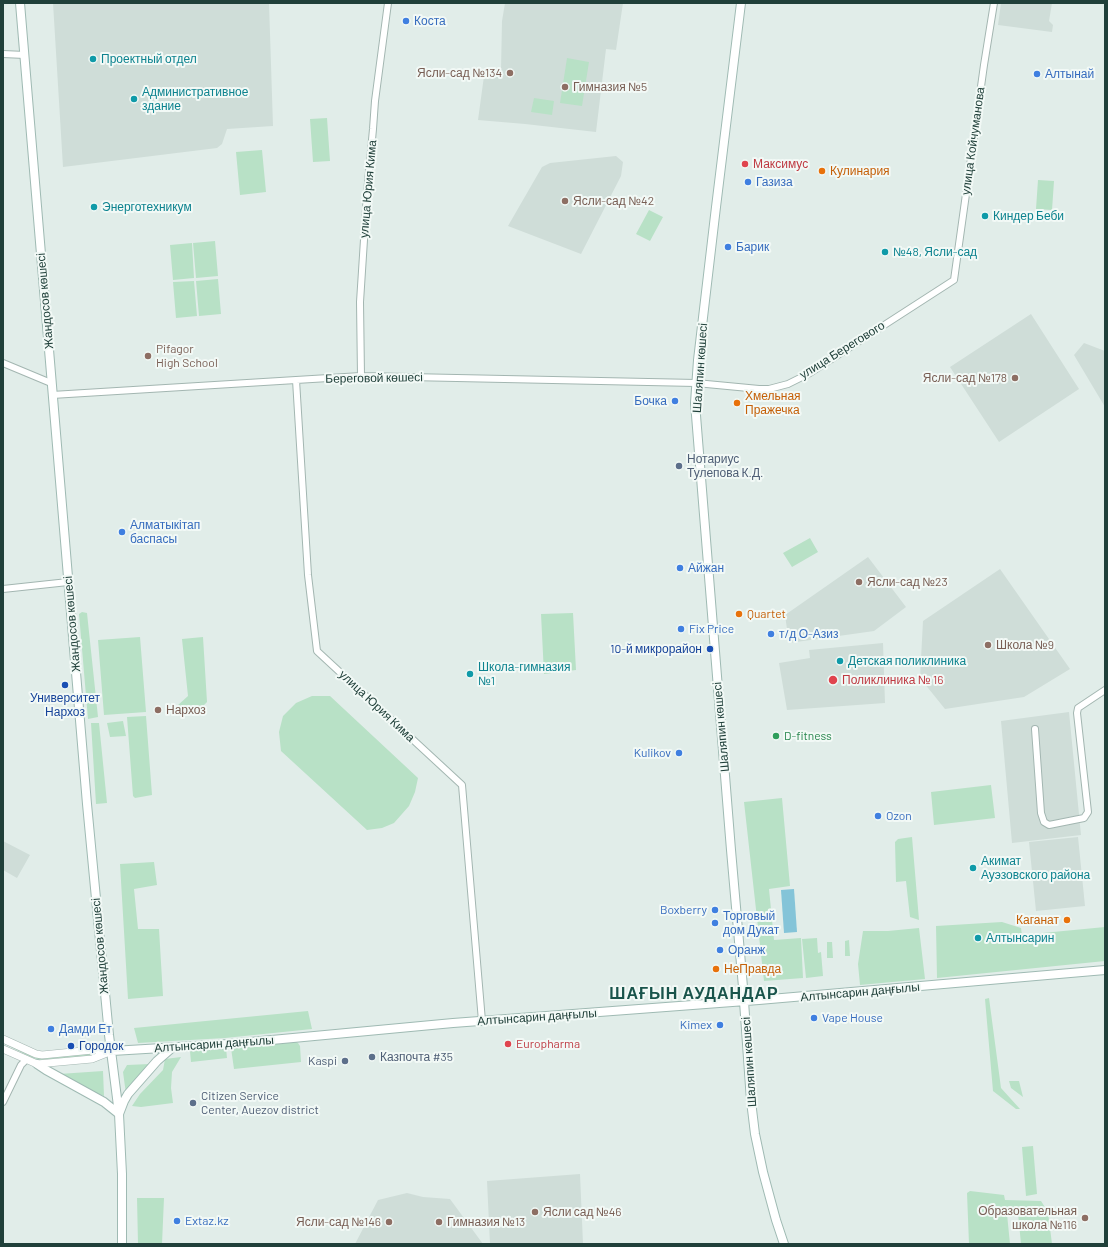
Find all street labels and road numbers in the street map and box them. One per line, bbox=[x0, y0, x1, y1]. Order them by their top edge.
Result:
street label: улица Койчуманова bbox=[958, 86, 988, 196]
street label: улица Юрия Кима bbox=[357, 139, 379, 239]
street label: Жандосов көшесі bbox=[34, 252, 56, 350]
street label: улица Берегового bbox=[797, 318, 887, 382]
street label: Шаляпин көшесі bbox=[690, 322, 710, 414]
street label: Береговой көшесі bbox=[325, 370, 423, 386]
street label: Жандосов көшесі bbox=[61, 575, 83, 673]
street label: улица Юрия Кима bbox=[336, 667, 418, 745]
street label: Шаляпин көшесі bbox=[710, 681, 732, 773]
street label: Жандосов көшесі bbox=[89, 897, 111, 995]
street label: Алтынсарин даңғылы bbox=[800, 980, 920, 1004]
street label: Алтынсарин даңғылы bbox=[477, 1006, 597, 1028]
street label: Шаляпин көшесі bbox=[739, 1016, 759, 1108]
street label: Алтынсарин даңғылы bbox=[154, 1033, 274, 1055]

